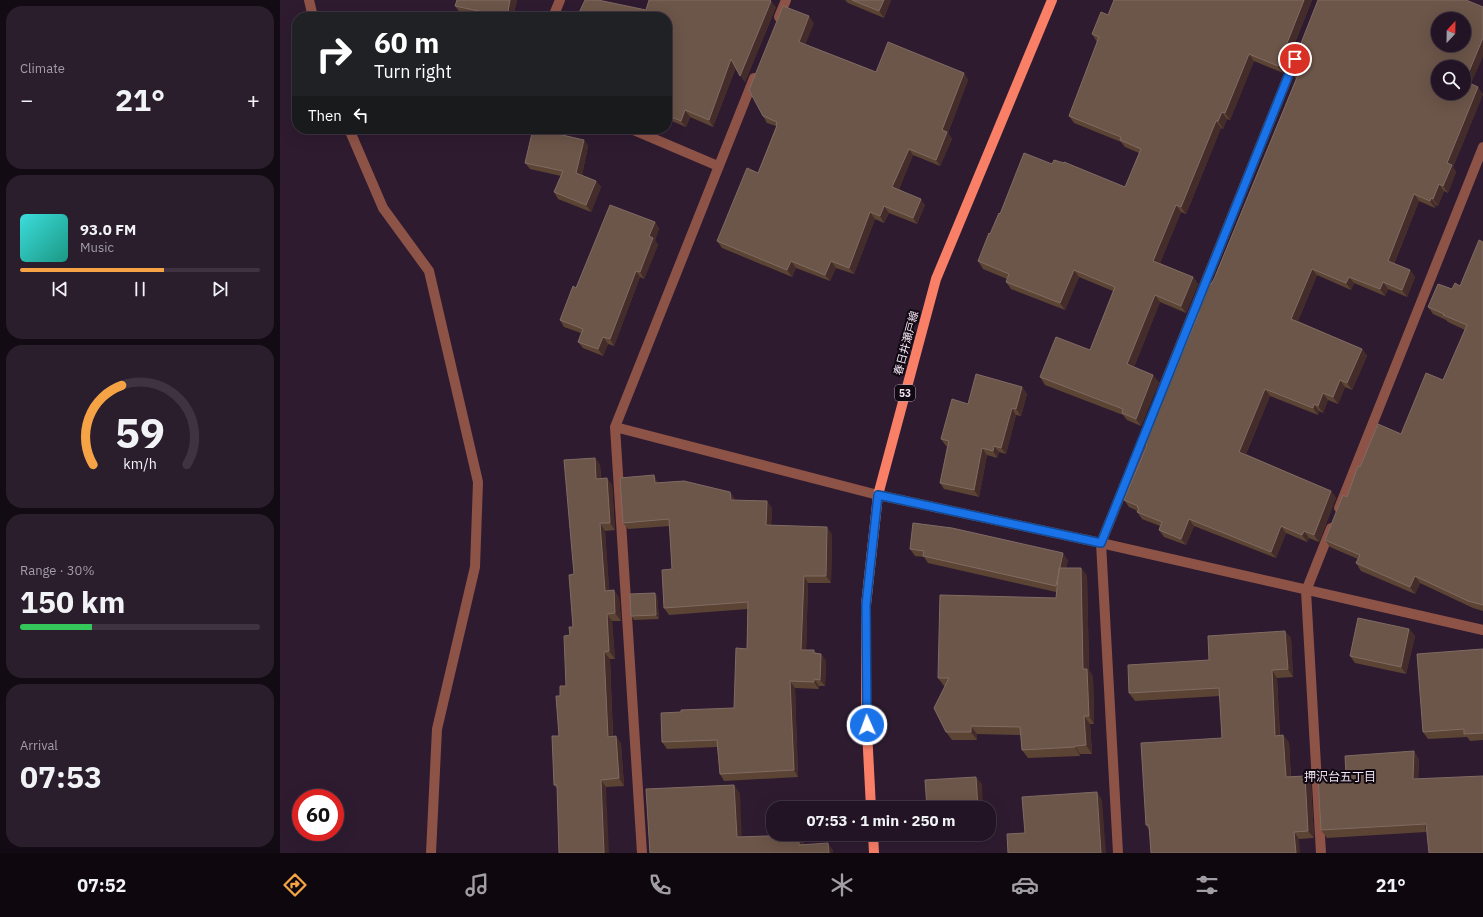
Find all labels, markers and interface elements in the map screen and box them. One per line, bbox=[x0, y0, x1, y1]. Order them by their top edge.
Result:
north arrow bbox=[1431, 12, 1471, 52]
map controls bbox=[1431, 12, 1471, 100]
text: 60 m bbox=[374, 24, 439, 61]
icon: right bbox=[308, 28, 360, 80]
pin bbox=[1278, 42, 1312, 76]
icon: arrive bbox=[1284, 48, 1306, 70]
text: Climate bbox=[20, 60, 65, 77]
text: Turn right bbox=[374, 60, 452, 83]
button: search bbox=[1431, 60, 1471, 100]
text: 21° bbox=[115, 80, 165, 119]
text: − bbox=[20, 85, 33, 114]
text: + bbox=[247, 85, 260, 114]
icon: left bbox=[350, 104, 372, 126]
text: Then bbox=[308, 106, 342, 125]
text: 93.0 FM bbox=[80, 220, 136, 239]
text: Music bbox=[80, 239, 114, 256]
icon: previous bbox=[49, 278, 71, 300]
icon: pause bbox=[129, 278, 151, 300]
icon: next bbox=[209, 278, 231, 300]
street label: 春日井瀬戸線 bbox=[891, 309, 921, 377]
road number: 53 bbox=[895, 385, 915, 401]
text: 59 bbox=[115, 404, 165, 458]
text: km/h bbox=[123, 453, 157, 472]
text: Range · 30% bbox=[20, 562, 94, 579]
text: 150 km bbox=[20, 582, 125, 621]
position arrow bbox=[846, 704, 888, 746]
text: Arrival bbox=[20, 737, 58, 754]
text: 07:53 bbox=[20, 757, 102, 796]
district label: 押沢台五丁目 bbox=[1304, 769, 1376, 784]
speed limit sign: 60 bbox=[292, 789, 344, 841]
text: 07:53 · 1 min · 250 m bbox=[807, 811, 955, 830]
icon: directions bbox=[281, 871, 309, 899]
icon: music bbox=[463, 871, 491, 899]
icon: phone bbox=[646, 871, 674, 899]
icon: climate bbox=[828, 871, 856, 899]
icon: car bbox=[1011, 871, 1039, 899]
icon: filters bbox=[1193, 871, 1221, 899]
text: 07:52 bbox=[77, 874, 126, 897]
text: 21° bbox=[1376, 874, 1406, 897]

